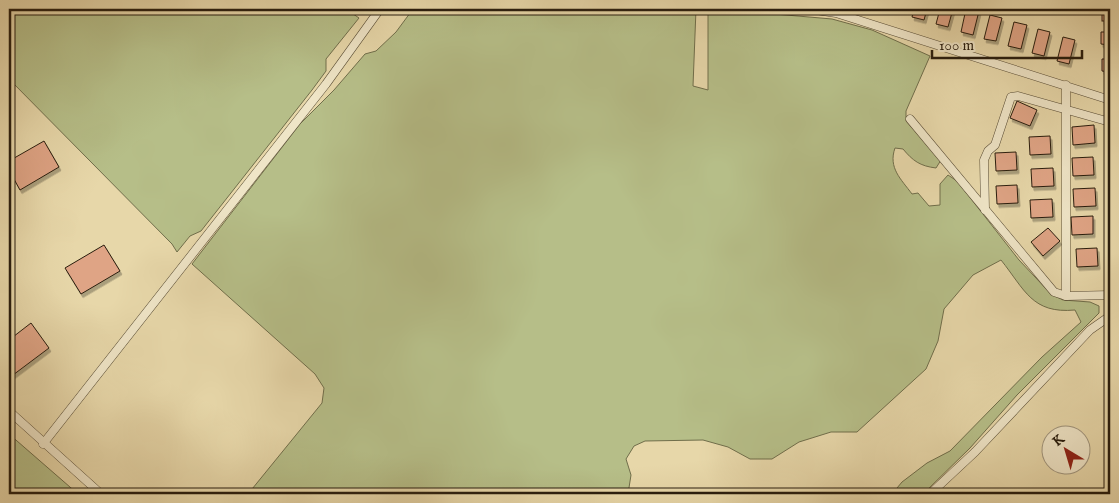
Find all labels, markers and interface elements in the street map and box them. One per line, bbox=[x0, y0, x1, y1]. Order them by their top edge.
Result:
scale bar bbox=[932, 28, 1082, 60]
text: 100 m bbox=[939, 36, 975, 55]
north arrow bbox=[1042, 426, 1092, 476]
text: K bbox=[1049, 430, 1069, 451]

